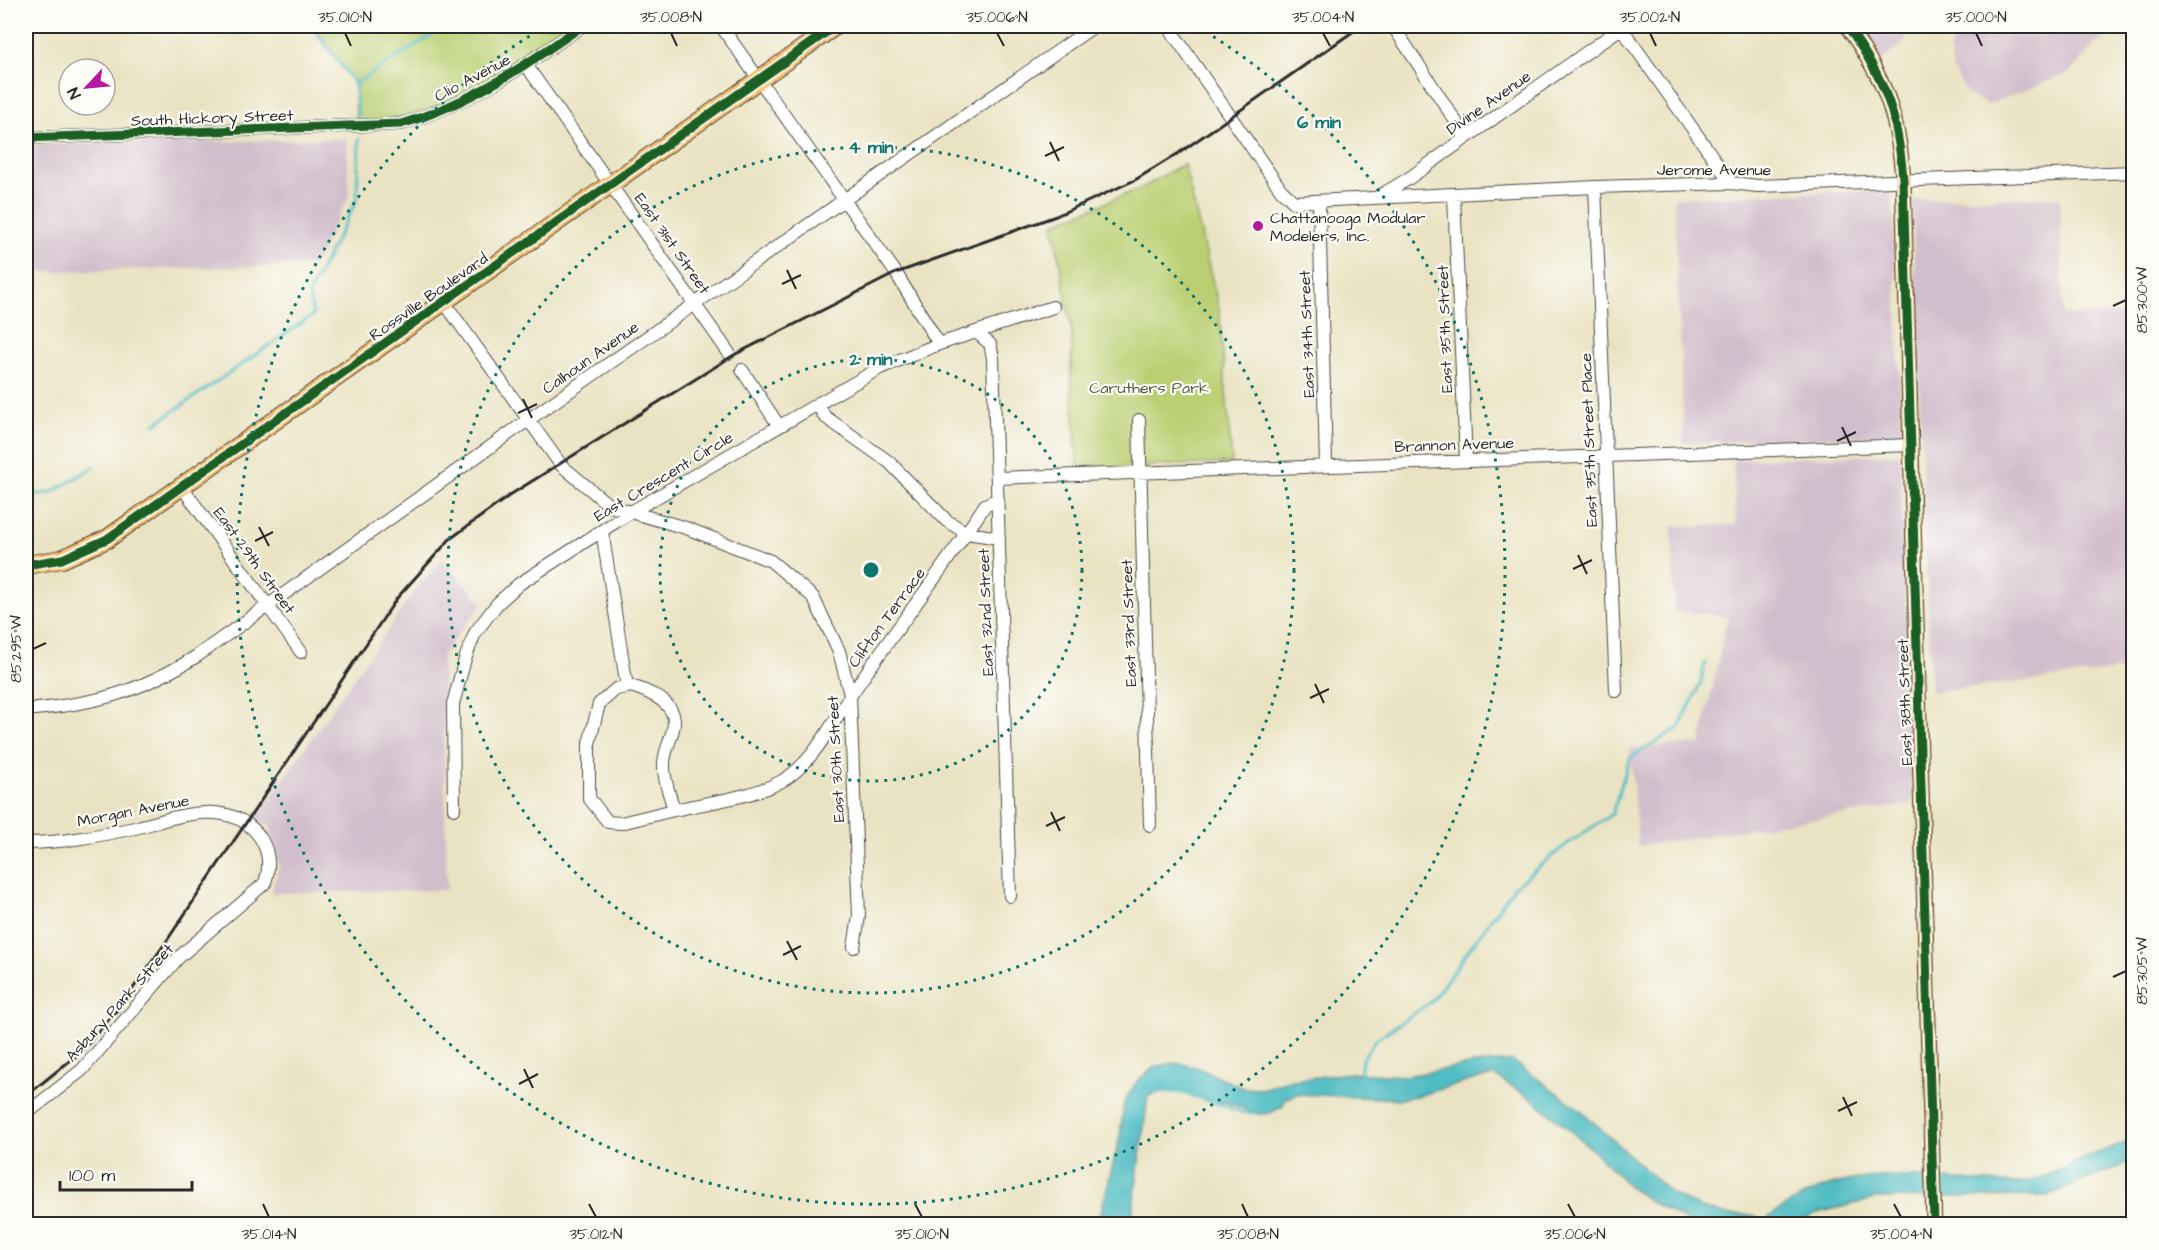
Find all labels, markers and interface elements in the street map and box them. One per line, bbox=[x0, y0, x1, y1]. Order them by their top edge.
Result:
text: 35.010°N bbox=[318, 7, 372, 28]
text: 35.008°N bbox=[640, 7, 702, 28]
text: 35.006°N bbox=[966, 7, 1028, 28]
text: 35.004°N bbox=[1292, 7, 1354, 28]
text: 35.002°N bbox=[1620, 7, 1680, 28]
text: 35.000°N bbox=[1945, 7, 2007, 28]
street label: Clio Avenue bbox=[430, 48, 515, 107]
north arrow bbox=[57, 57, 117, 117]
street label: Divine Avenue bbox=[1442, 65, 1536, 140]
text: N bbox=[62, 84, 87, 102]
street label: South Hickory Street bbox=[130, 104, 294, 133]
text: 6 min bbox=[1297, 110, 1341, 135]
text: 4 min bbox=[848, 135, 894, 160]
street label: Jerome Avenue bbox=[1657, 159, 1772, 181]
street label: East 31st Street bbox=[629, 189, 716, 299]
place label: Chattanooga Modular Modelers, Inc. bbox=[1270, 207, 1425, 247]
marker: Chattanooga Modular Modelers, Inc. bbox=[1251, 219, 1265, 233]
street label: Rossville Boulevard bbox=[365, 248, 492, 346]
street label: East 35th Street bbox=[1432, 264, 1458, 393]
text: 85.300°W bbox=[2132, 267, 2153, 333]
street label: East 34th Street bbox=[1294, 269, 1320, 398]
street label: Calhoun Avenue bbox=[538, 316, 644, 399]
text: 2 min bbox=[848, 347, 893, 372]
street label: East 35th Street Place bbox=[1575, 352, 1603, 527]
park label: Caruthers Park bbox=[1089, 377, 1209, 399]
street label: East Crescent Circle bbox=[590, 426, 738, 527]
street label: Brannon Avenue bbox=[1394, 432, 1515, 458]
street label: East 29th Street bbox=[208, 503, 301, 619]
street label: East 32nd Street bbox=[973, 547, 999, 676]
street label: East 33rd Street bbox=[1116, 558, 1142, 687]
centre of rings bbox=[861, 560, 881, 580]
street label: Clifton Terrace bbox=[843, 563, 931, 672]
text: 85.295°W bbox=[6, 615, 27, 683]
street label: East 38th Street bbox=[1892, 637, 1918, 766]
street label: East 30th Street bbox=[822, 694, 850, 823]
street label: Morgan Avenue bbox=[75, 789, 192, 834]
text: 85.305°W bbox=[2132, 937, 2153, 1005]
street label: Asbury Park Street bbox=[61, 938, 180, 1067]
scale bar bbox=[60, 1154, 192, 1192]
text: 100 m bbox=[69, 1163, 115, 1188]
text: 35.014°N bbox=[242, 1224, 296, 1245]
text: 35.012°N bbox=[569, 1224, 623, 1245]
text: 35.010°N bbox=[895, 1224, 949, 1245]
text: 35.008°N bbox=[1217, 1224, 1279, 1245]
text: 35.006°N bbox=[1544, 1224, 1606, 1245]
text: 35.004°N bbox=[1870, 1224, 1932, 1245]

